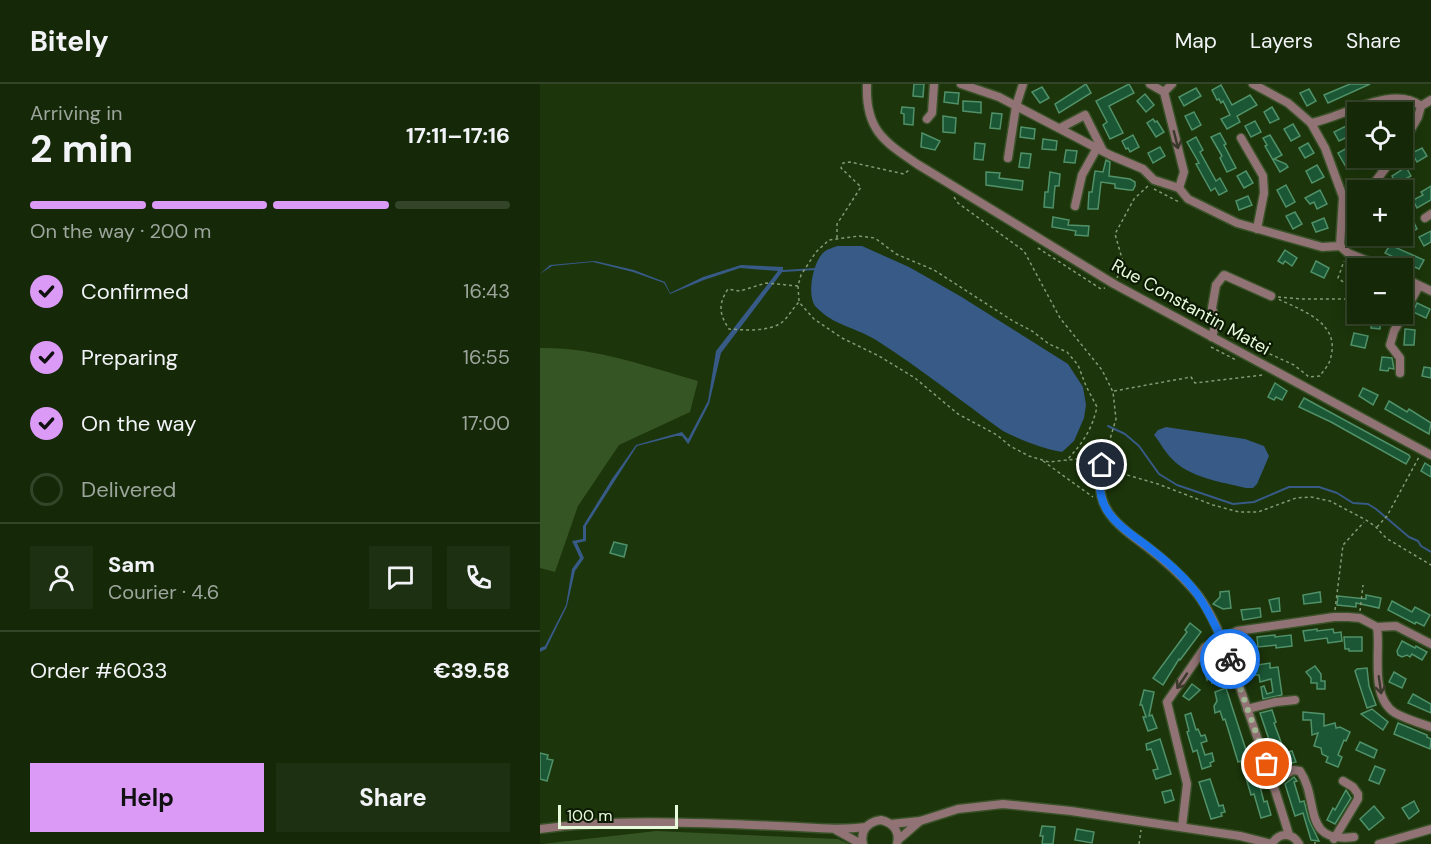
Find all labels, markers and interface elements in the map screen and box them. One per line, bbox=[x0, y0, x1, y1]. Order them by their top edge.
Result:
text: Bitely bbox=[30, 23, 109, 60]
text: Map bbox=[1175, 27, 1217, 55]
text: Layers bbox=[1250, 27, 1313, 55]
text: Share bbox=[1346, 27, 1401, 55]
text: Arriving in bbox=[30, 100, 122, 126]
map controls bbox=[1347, 102, 1413, 324]
button: locate bbox=[1347, 102, 1413, 168]
text: 17:11–17:16 bbox=[406, 121, 510, 150]
text: 2 min bbox=[30, 123, 133, 174]
one-way arrow bbox=[1171, 130, 1183, 149]
button: + bbox=[1347, 180, 1413, 246]
text: On the way · 200 m bbox=[30, 218, 211, 244]
street label: Rue Constantin Matei bbox=[1107, 253, 1275, 361]
button: − bbox=[1347, 258, 1413, 324]
icon: check bbox=[30, 275, 63, 308]
text: Confirmed bbox=[81, 277, 189, 306]
text: 16:43 bbox=[463, 278, 510, 304]
icon: check bbox=[30, 341, 63, 374]
text: Preparing bbox=[81, 343, 178, 372]
text: 16:55 bbox=[463, 344, 510, 370]
icon: check bbox=[30, 407, 63, 440]
text: On the way bbox=[81, 409, 196, 438]
text: 17:00 bbox=[462, 410, 510, 436]
pin bbox=[1076, 439, 1127, 490]
icon: home bbox=[1085, 448, 1118, 481]
text: Delivered bbox=[81, 475, 176, 504]
button: person bbox=[30, 546, 93, 609]
button: chat bbox=[369, 546, 432, 609]
button: phone bbox=[447, 546, 510, 609]
text: Sam bbox=[108, 550, 155, 579]
text: Courier · 4.6 bbox=[108, 579, 219, 605]
courier bbox=[1200, 629, 1260, 689]
icon: bike bbox=[1214, 643, 1247, 676]
text: Order #6033 bbox=[30, 656, 168, 685]
text: €39.58 bbox=[433, 656, 510, 685]
one-way arrow bbox=[1176, 672, 1188, 689]
one-way arrow bbox=[1375, 674, 1386, 694]
pin bbox=[1241, 738, 1292, 789]
icon: bag bbox=[1250, 747, 1283, 780]
button: Help bbox=[30, 763, 264, 832]
button: Share bbox=[276, 763, 510, 832]
scale bar bbox=[558, 802, 678, 830]
text: 100 m bbox=[567, 805, 612, 826]

